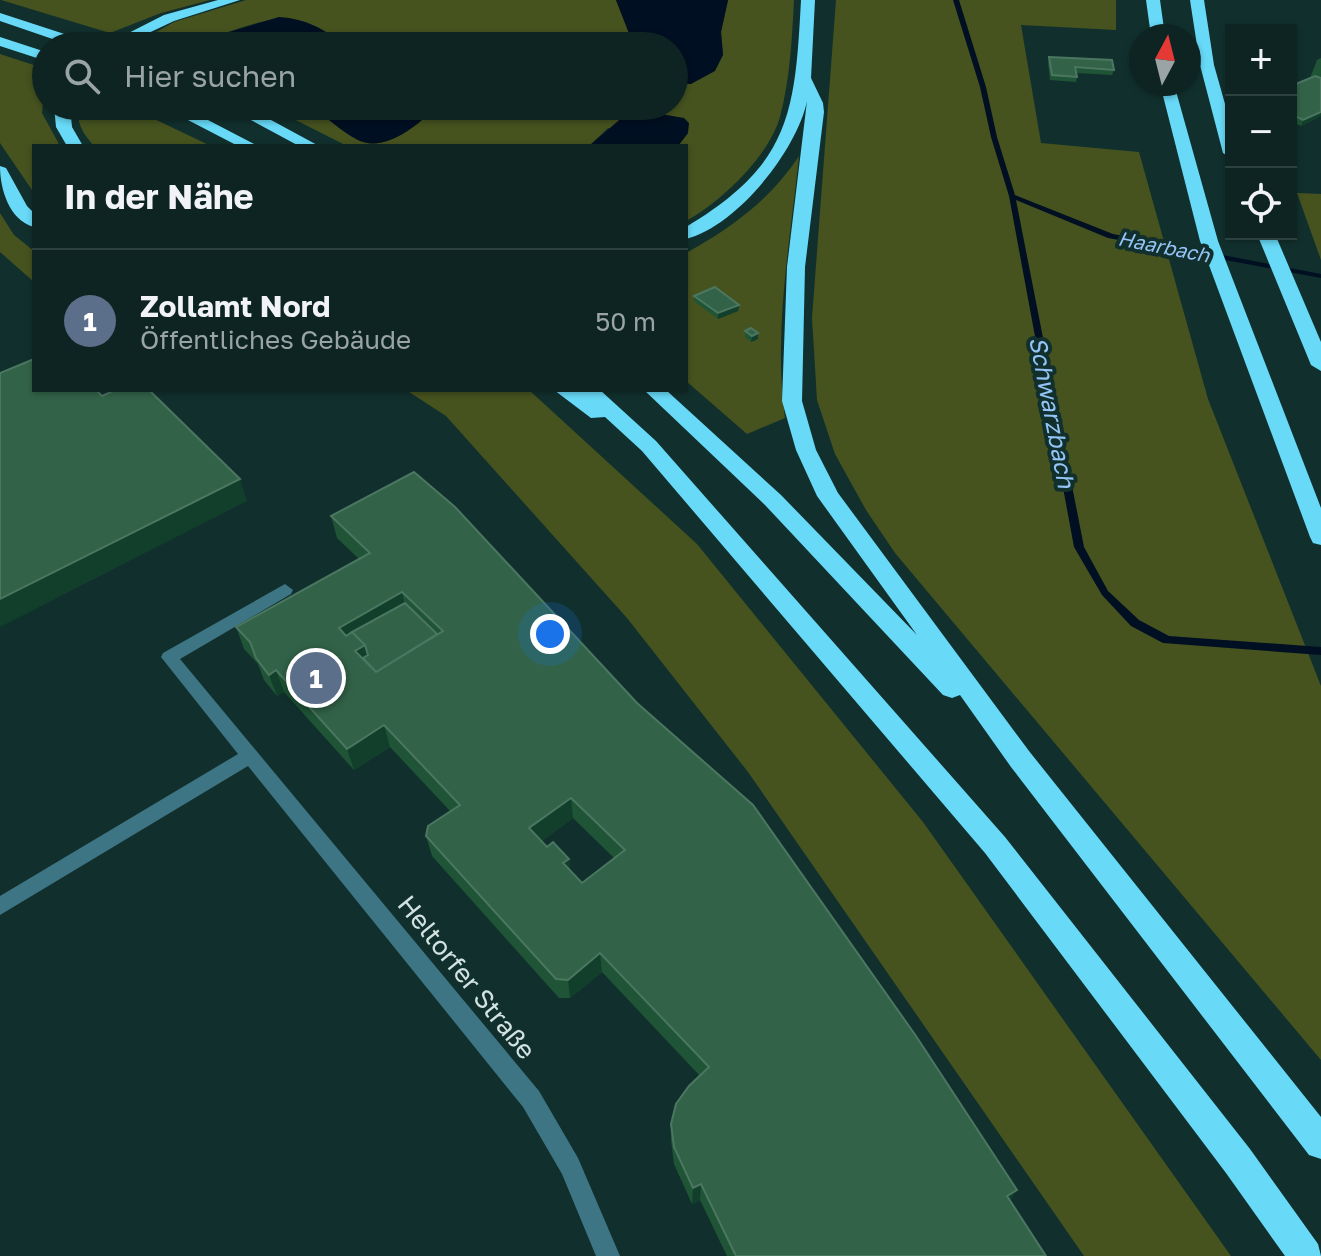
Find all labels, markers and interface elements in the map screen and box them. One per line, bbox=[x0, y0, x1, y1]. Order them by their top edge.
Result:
north arrow bbox=[1129, 24, 1201, 96]
map controls bbox=[1225, 24, 1297, 240]
button: + bbox=[1225, 24, 1297, 96]
search box bbox=[32, 32, 688, 120]
icon: search bbox=[60, 54, 104, 98]
text: Hier suchen bbox=[124, 58, 296, 94]
button: − bbox=[1225, 96, 1297, 168]
button: locate bbox=[1225, 168, 1297, 240]
text: In der Nähe bbox=[64, 176, 254, 216]
water label: Haarbach bbox=[1116, 225, 1212, 267]
text: Zollamt Nord bbox=[140, 288, 330, 324]
text: 1 bbox=[83, 306, 97, 337]
text: 50 m bbox=[595, 306, 656, 337]
text: Öffentliches Gebäude bbox=[140, 324, 411, 355]
water label: Schwarzbach bbox=[1024, 334, 1082, 491]
your location bbox=[530, 614, 570, 654]
pin: 1 bbox=[290, 648, 342, 708]
street label: Heltorfer Straße bbox=[392, 889, 542, 1065]

